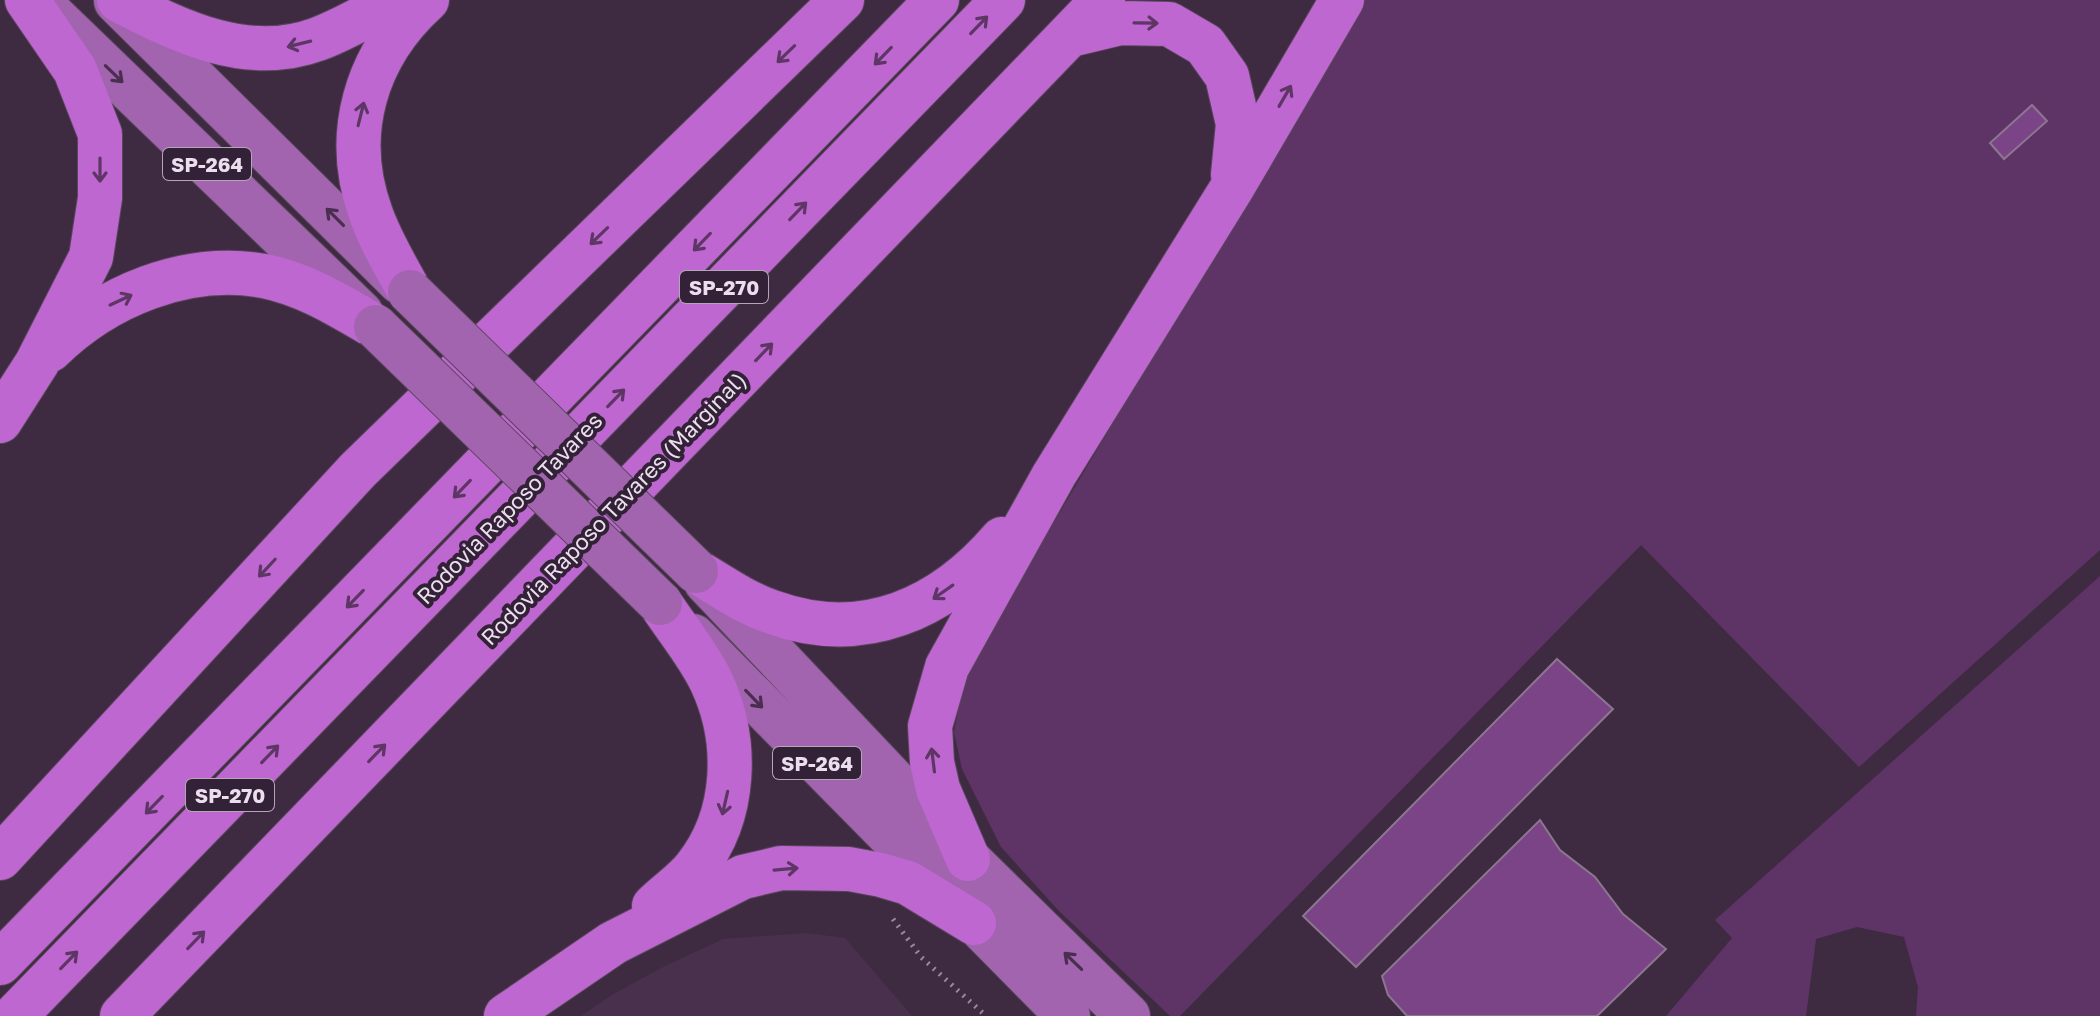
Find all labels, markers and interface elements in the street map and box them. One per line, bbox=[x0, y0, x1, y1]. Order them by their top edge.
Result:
one-way arrow bbox=[969, 16, 988, 35]
one-way arrow bbox=[1132, 16, 1159, 31]
one-way arrow bbox=[286, 38, 312, 53]
one-way arrow bbox=[776, 45, 796, 64]
one-way arrow bbox=[874, 46, 893, 65]
one-way arrow bbox=[104, 64, 123, 83]
one-way arrow bbox=[1277, 85, 1293, 108]
one-way arrow bbox=[355, 101, 370, 127]
road number: SP-264 bbox=[163, 148, 251, 180]
one-way arrow bbox=[92, 156, 108, 183]
one-way arrow bbox=[788, 201, 807, 221]
one-way arrow bbox=[325, 208, 345, 227]
one-way arrow bbox=[589, 226, 609, 245]
one-way arrow bbox=[692, 232, 711, 252]
road number: SP-270 bbox=[680, 271, 768, 303]
one-way arrow bbox=[109, 292, 133, 307]
one-way arrow bbox=[755, 342, 774, 362]
street label: Rodovia Raposo Tavares (Marginal) bbox=[475, 366, 751, 650]
one-way arrow bbox=[607, 388, 626, 408]
street label: Rodovia Raposo Tavares bbox=[411, 407, 607, 609]
one-way arrow bbox=[452, 479, 471, 499]
one-way arrow bbox=[257, 558, 276, 578]
one-way arrow bbox=[932, 584, 954, 600]
one-way arrow bbox=[345, 589, 364, 609]
one-way arrow bbox=[745, 689, 764, 709]
one-way arrow bbox=[367, 744, 386, 763]
one-way arrow bbox=[260, 745, 279, 764]
road number: SP-264 bbox=[773, 747, 861, 779]
one-way arrow bbox=[925, 747, 940, 773]
road number: SP-270 bbox=[186, 779, 274, 811]
one-way arrow bbox=[717, 790, 732, 816]
one-way arrow bbox=[145, 795, 164, 814]
one-way arrow bbox=[772, 861, 799, 876]
one-way arrow bbox=[186, 931, 205, 950]
one-way arrow bbox=[59, 951, 78, 970]
one-way arrow bbox=[1063, 952, 1083, 971]

